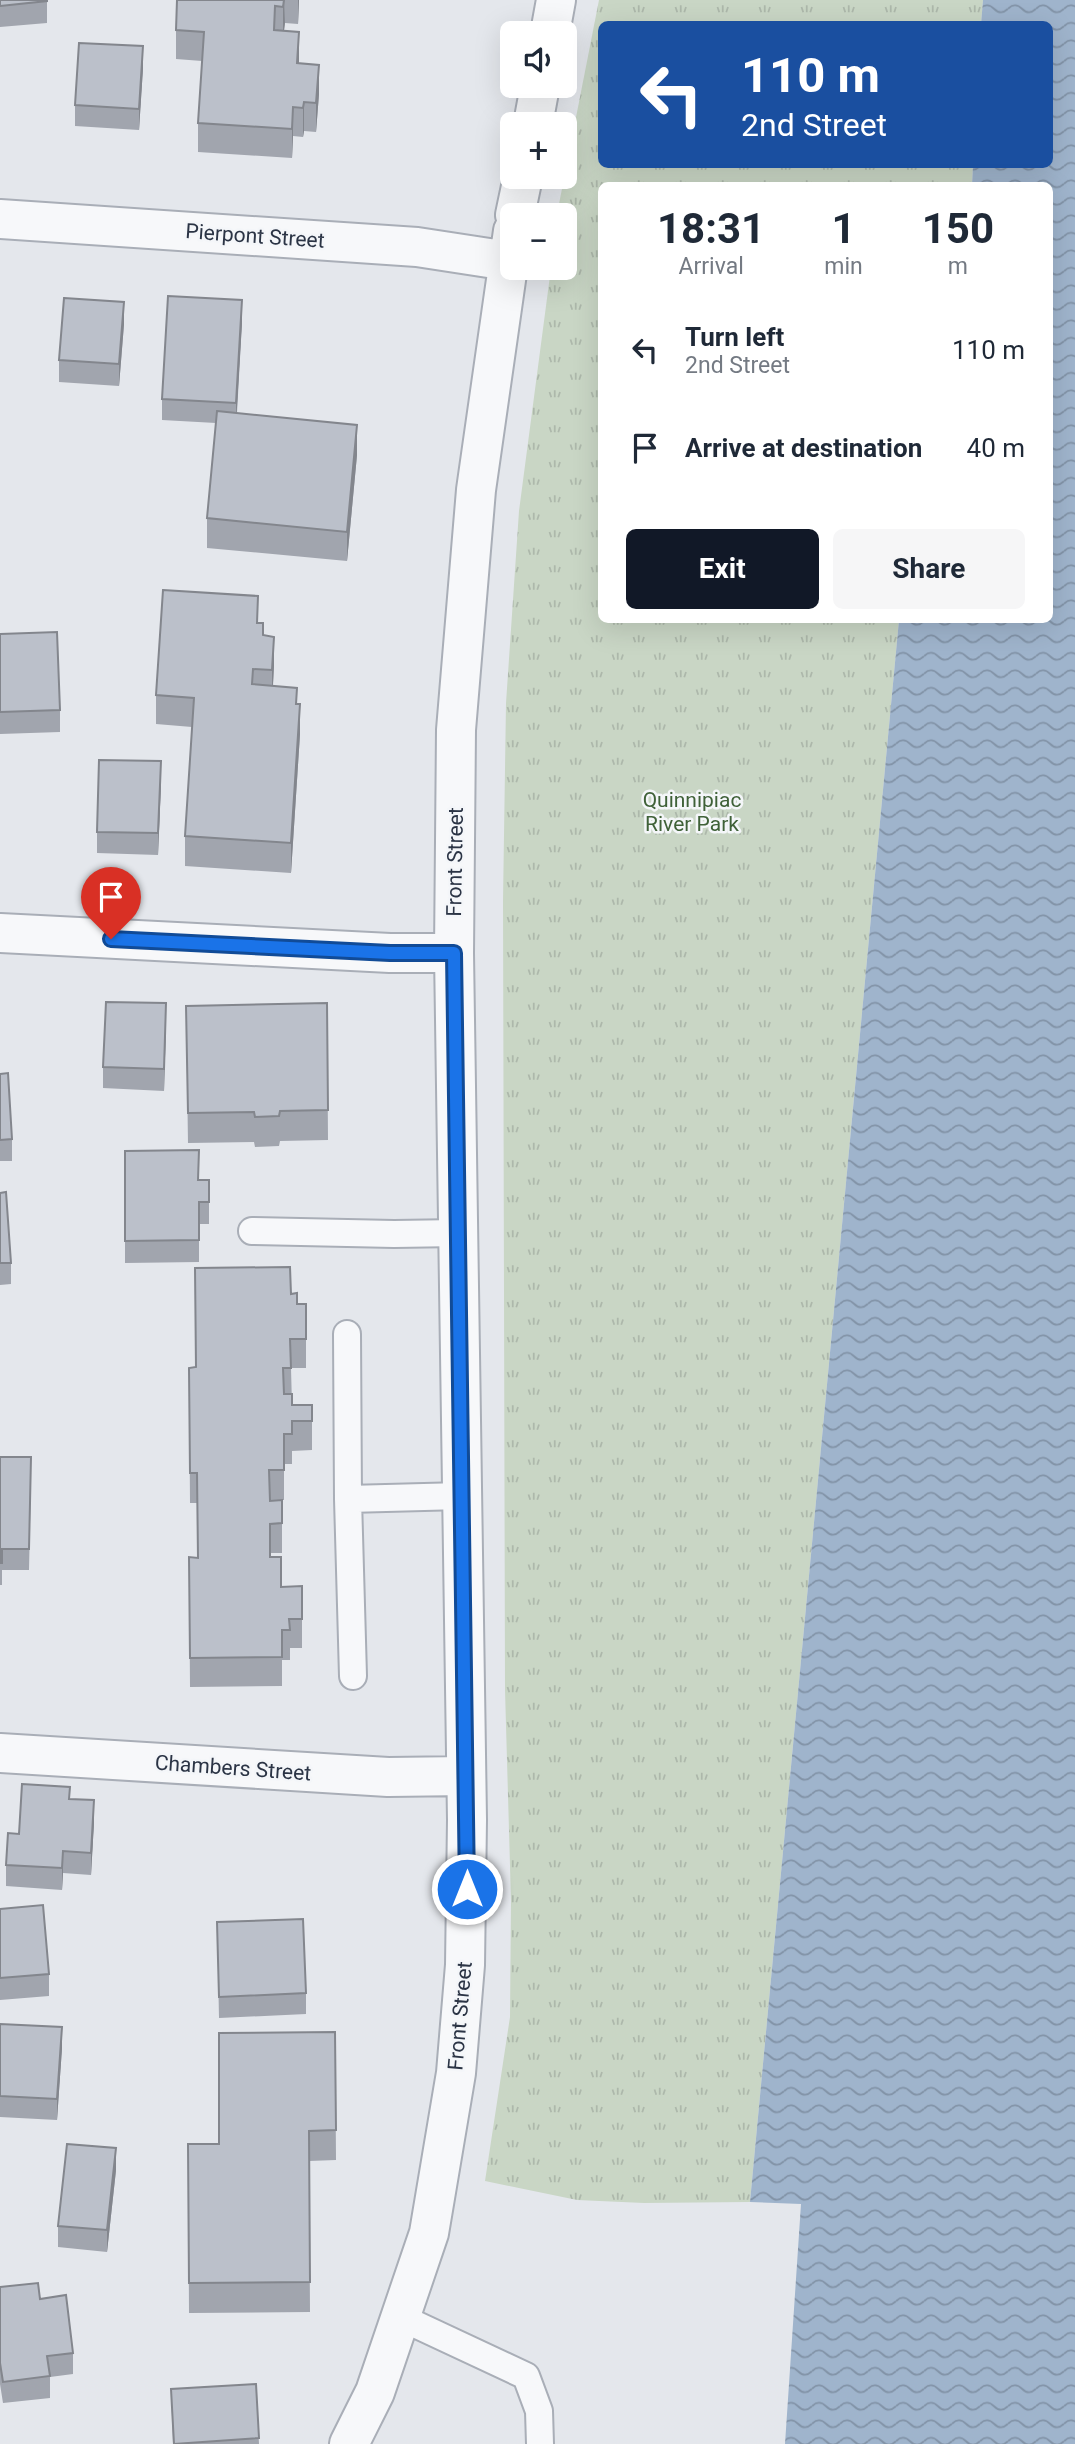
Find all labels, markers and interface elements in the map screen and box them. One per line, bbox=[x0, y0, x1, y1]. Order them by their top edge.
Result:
map controls bbox=[500, 21, 577, 280]
button: sound bbox=[500, 21, 577, 98]
text: 110 m bbox=[741, 47, 880, 104]
icon: left bbox=[626, 49, 717, 140]
text: 2nd Street bbox=[741, 106, 887, 144]
button: + bbox=[500, 112, 577, 189]
button: − bbox=[500, 203, 577, 280]
text: 18:31 bbox=[657, 204, 765, 253]
text: 1 bbox=[831, 204, 856, 253]
text: 150 bbox=[922, 204, 994, 253]
street label: Pierpont Street bbox=[185, 219, 326, 253]
text: Arrival bbox=[678, 253, 744, 280]
text: min bbox=[824, 253, 863, 280]
text: m bbox=[948, 253, 968, 280]
text: Turn left bbox=[685, 322, 784, 352]
icon: left bbox=[626, 331, 664, 369]
text: 110 m bbox=[952, 335, 1025, 365]
text: 2nd Street bbox=[685, 352, 790, 379]
icon: arrive bbox=[626, 429, 664, 467]
text: Arrive at destination bbox=[685, 433, 922, 463]
text: 40 m bbox=[967, 433, 1025, 463]
button: Exit bbox=[626, 529, 819, 609]
button: Share bbox=[833, 529, 1025, 609]
park label: Quinnipiac River Park bbox=[643, 788, 741, 836]
street label: Front Street bbox=[442, 807, 468, 917]
pin bbox=[81, 867, 141, 939]
icon: arrive bbox=[92, 878, 130, 916]
street label: Chambers Street bbox=[154, 1751, 312, 1785]
position arrow bbox=[430, 1852, 504, 1926]
street label: Front Street bbox=[443, 1960, 477, 2071]

